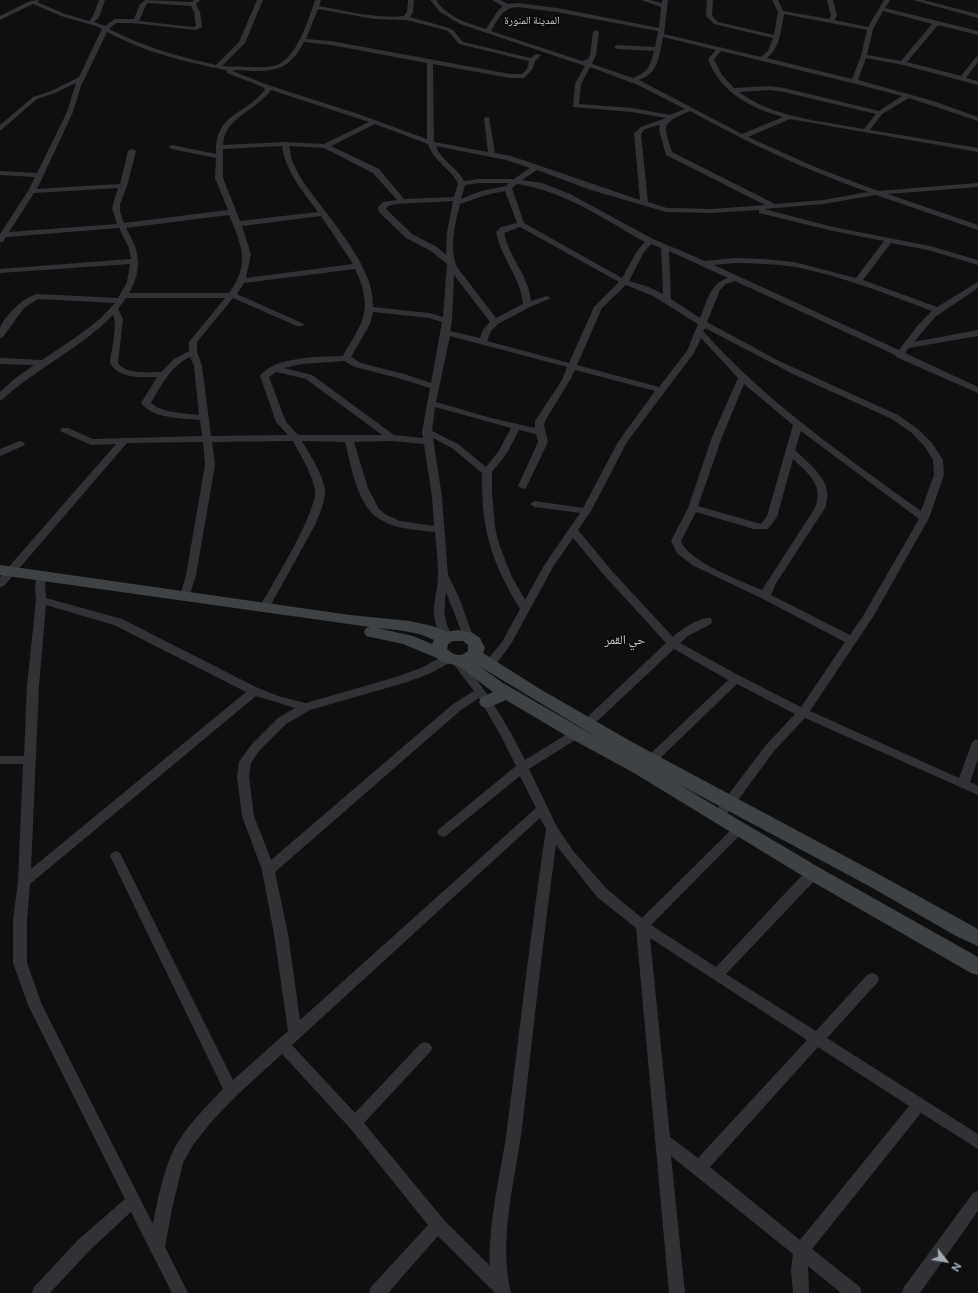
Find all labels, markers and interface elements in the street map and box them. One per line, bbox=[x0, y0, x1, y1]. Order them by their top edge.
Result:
district label: المدينة المنورة bbox=[504, 13, 560, 27]
district label: حي القمر bbox=[604, 632, 646, 648]
north arrow bbox=[926, 1241, 966, 1281]
text: N bbox=[949, 1261, 964, 1274]

